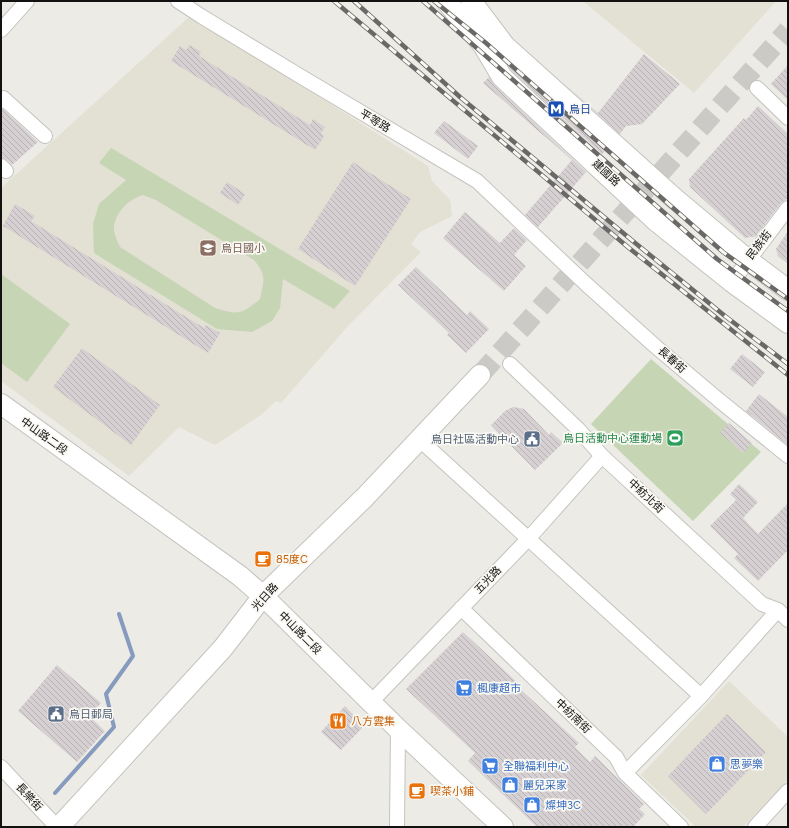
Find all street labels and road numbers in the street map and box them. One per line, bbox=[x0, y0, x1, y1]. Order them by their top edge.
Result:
street label: 平等路 bbox=[358, 107, 392, 135]
street label: 建國路 bbox=[589, 157, 623, 189]
street label: 民族街 bbox=[744, 228, 774, 262]
street label: 長春街 bbox=[655, 344, 689, 376]
street label: 中山路二段 bbox=[18, 415, 70, 457]
street label: 中紡北街 bbox=[625, 476, 667, 516]
street label: 五光路 bbox=[472, 564, 504, 596]
street label: 光日路 bbox=[249, 580, 281, 614]
street label: 中山路二段 bbox=[276, 609, 324, 657]
street label: 中紡南街 bbox=[553, 696, 593, 736]
street label: 長樂街 bbox=[13, 780, 45, 814]

